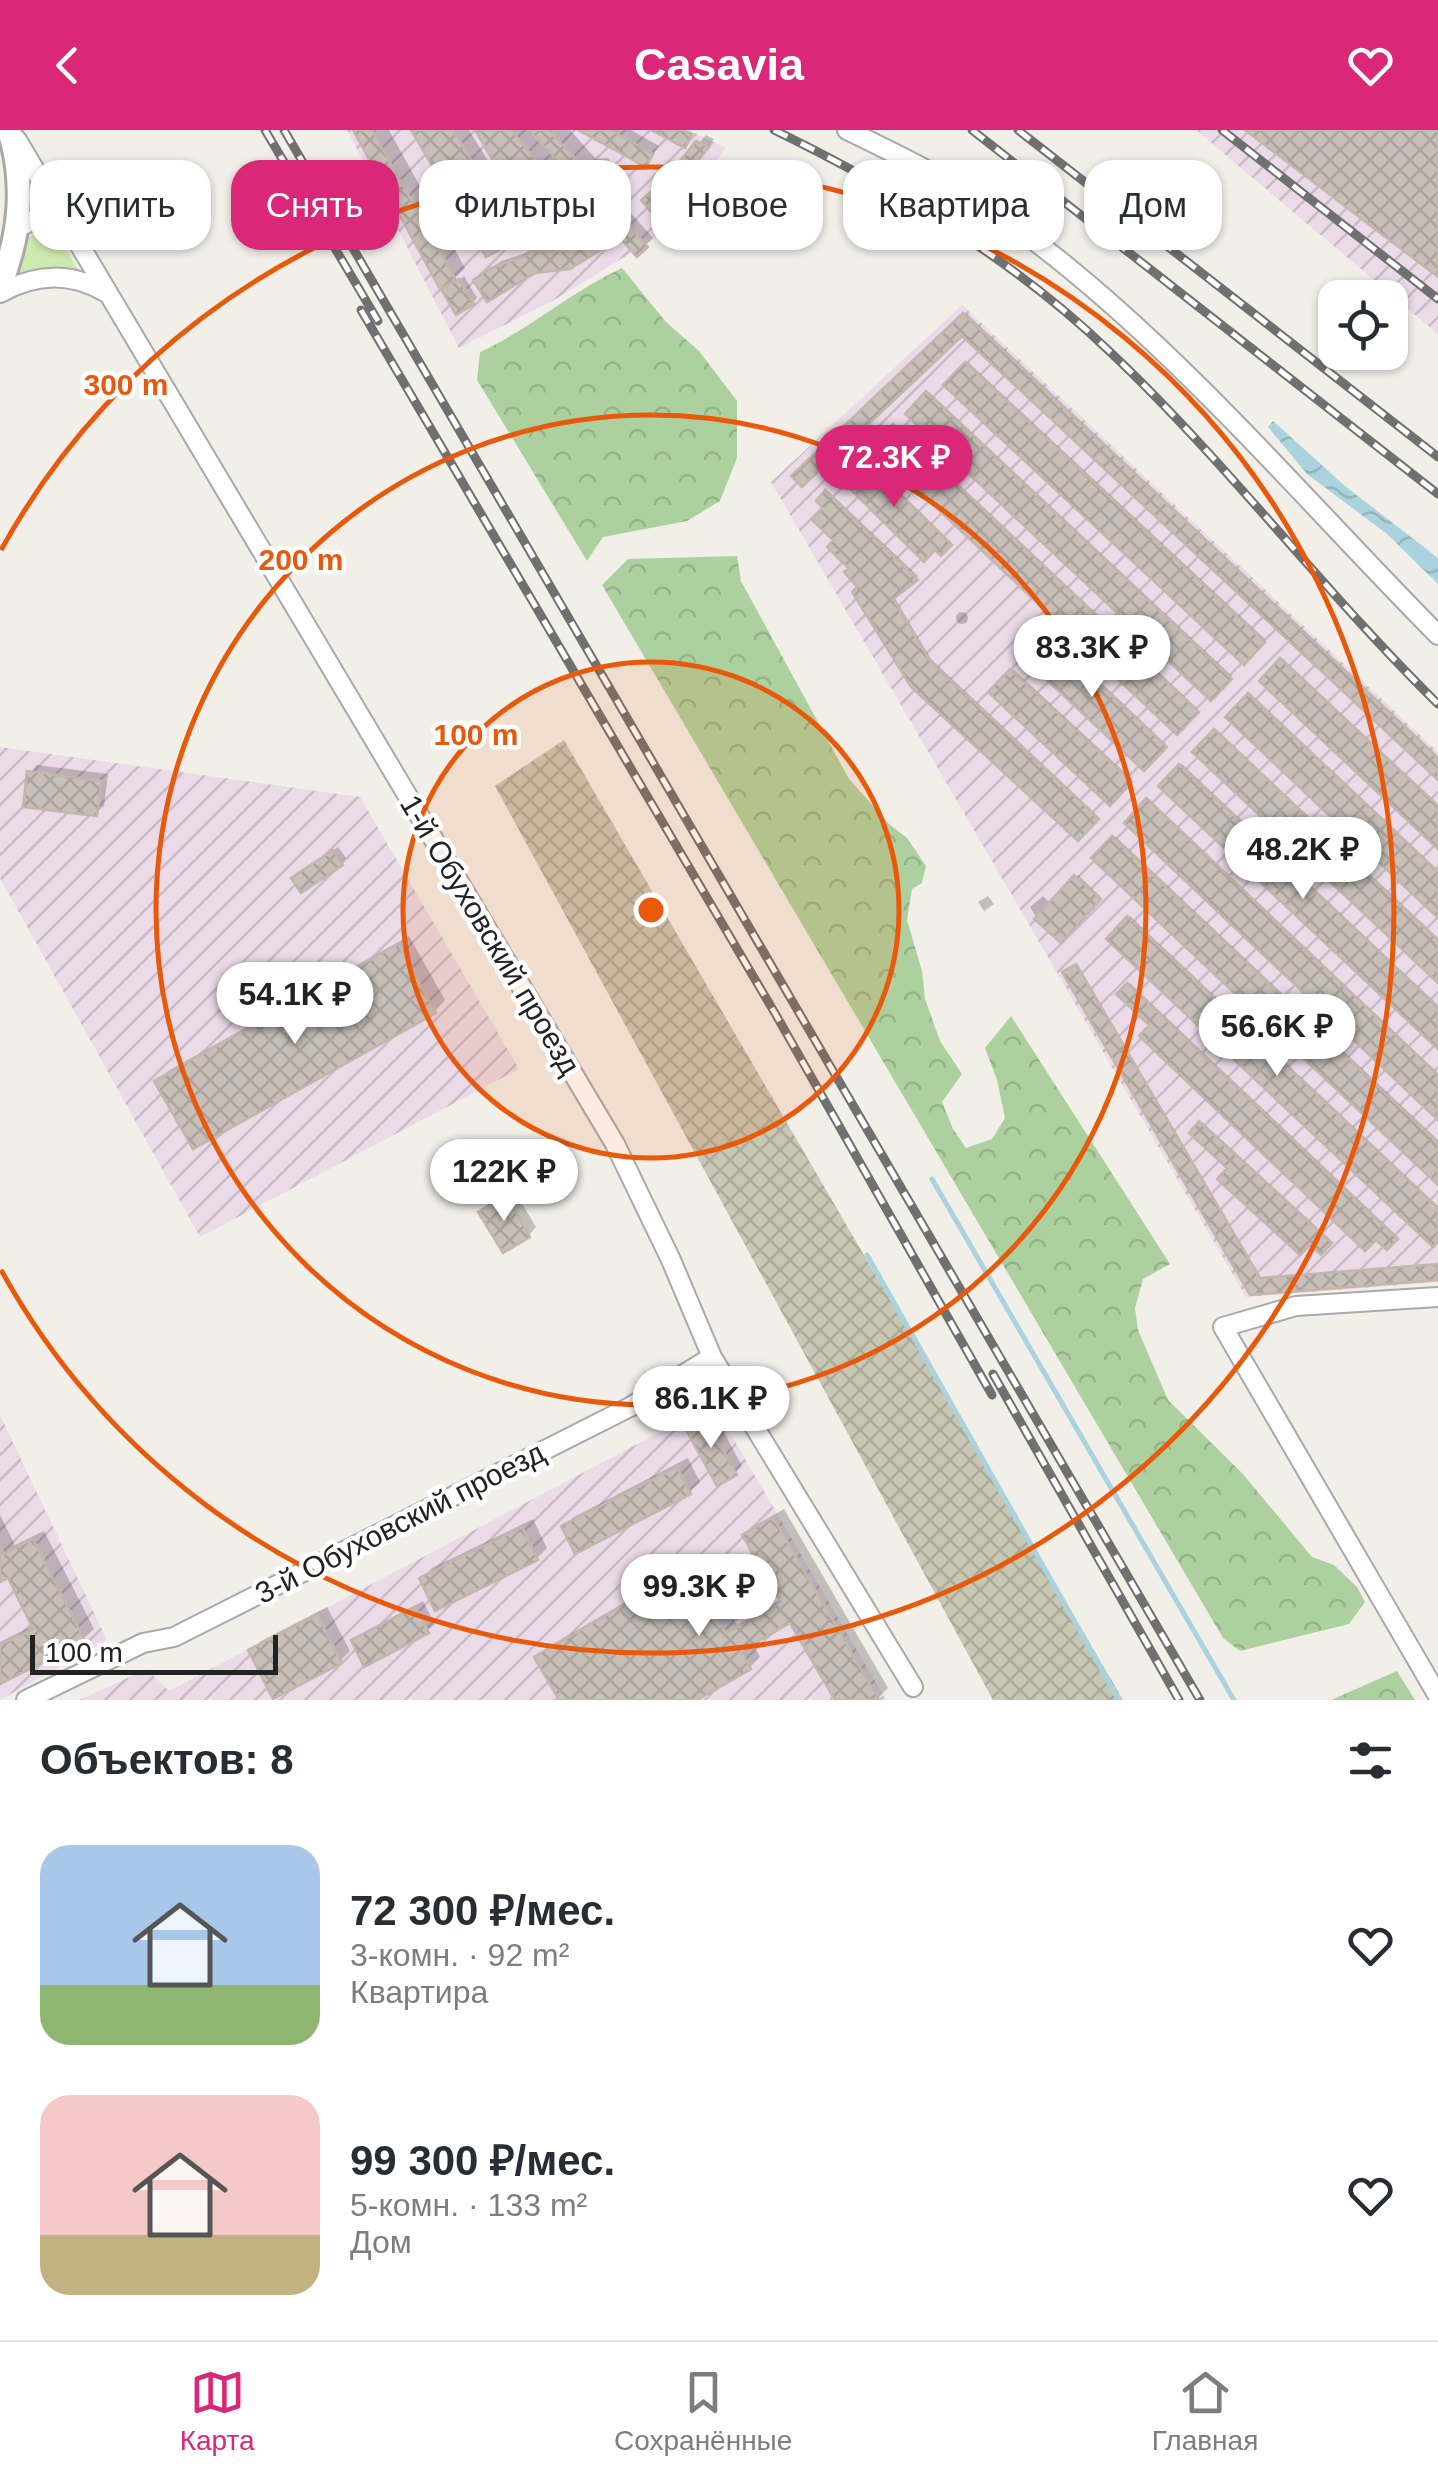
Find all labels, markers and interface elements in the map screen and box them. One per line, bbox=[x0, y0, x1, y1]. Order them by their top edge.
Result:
icon: back bbox=[40, 38, 95, 93]
icon: heart bbox=[1343, 38, 1398, 93]
text: Casavia bbox=[634, 39, 804, 90]
chip: Купить bbox=[30, 160, 211, 250]
chip: Снять bbox=[231, 160, 399, 250]
chip: Фильтры bbox=[419, 160, 631, 250]
chip: Новое bbox=[651, 160, 823, 250]
chip: Квартира bbox=[843, 160, 1064, 250]
chip: Дом bbox=[1084, 160, 1222, 250]
map controls bbox=[1318, 280, 1408, 370]
button: locate bbox=[1318, 280, 1408, 370]
text: 300 m bbox=[83, 368, 169, 401]
pin: 72.3K ₽ bbox=[802, 425, 986, 510]
text: 72.3K ₽ bbox=[838, 439, 950, 475]
text: 200 m bbox=[258, 543, 344, 576]
pin: 83.3K ₽ bbox=[1000, 615, 1184, 700]
text: 83.3K ₽ bbox=[1036, 629, 1148, 665]
text: 100 m bbox=[433, 718, 519, 751]
street label: 1-й Обуховский проезд bbox=[394, 789, 587, 1080]
pin: 48.2K ₽ bbox=[1211, 817, 1395, 902]
text: 48.2K ₽ bbox=[1247, 831, 1359, 867]
centre of rings bbox=[633, 892, 669, 928]
pin: 54.1K ₽ bbox=[203, 962, 387, 1047]
text: 54.1K ₽ bbox=[239, 976, 351, 1012]
pin: 56.6K ₽ bbox=[1185, 994, 1369, 1079]
text: 56.6K ₽ bbox=[1221, 1008, 1333, 1044]
pin: 122K ₽ bbox=[423, 1139, 585, 1224]
text: 122K ₽ bbox=[452, 1153, 556, 1189]
pin: 86.1K ₽ bbox=[619, 1366, 803, 1451]
text: 86.1K ₽ bbox=[655, 1380, 767, 1416]
street label: 3-й Обуховский проезд bbox=[250, 1435, 550, 1610]
pin: 99.3K ₽ bbox=[607, 1554, 791, 1639]
text: 99.3K ₽ bbox=[643, 1568, 755, 1604]
scale bar bbox=[30, 1630, 278, 1674]
text: 100 m bbox=[45, 1637, 123, 1668]
icon: filters bbox=[1343, 1733, 1398, 1788]
text: Объектов: 8 bbox=[40, 1736, 294, 1783]
icon: home bbox=[120, 1885, 240, 2005]
text: 72 300 ₽/мес. bbox=[350, 1887, 615, 1934]
icon: heart bbox=[1343, 1918, 1398, 1973]
text: 3-комн. · 92 m² bbox=[350, 1937, 569, 1973]
text: Квартира bbox=[350, 1974, 488, 2010]
icon: home bbox=[120, 2135, 240, 2255]
text: 99 300 ₽/мес. bbox=[350, 2137, 615, 2184]
icon: heart bbox=[1343, 2168, 1398, 2223]
text: 5-комн. · 133 m² bbox=[350, 2187, 587, 2223]
text: Дом bbox=[350, 2224, 412, 2260]
tab: Карта bbox=[180, 2365, 255, 2457]
tab: Сохранённые bbox=[614, 2365, 792, 2457]
tab: Главная bbox=[1152, 2365, 1258, 2457]

